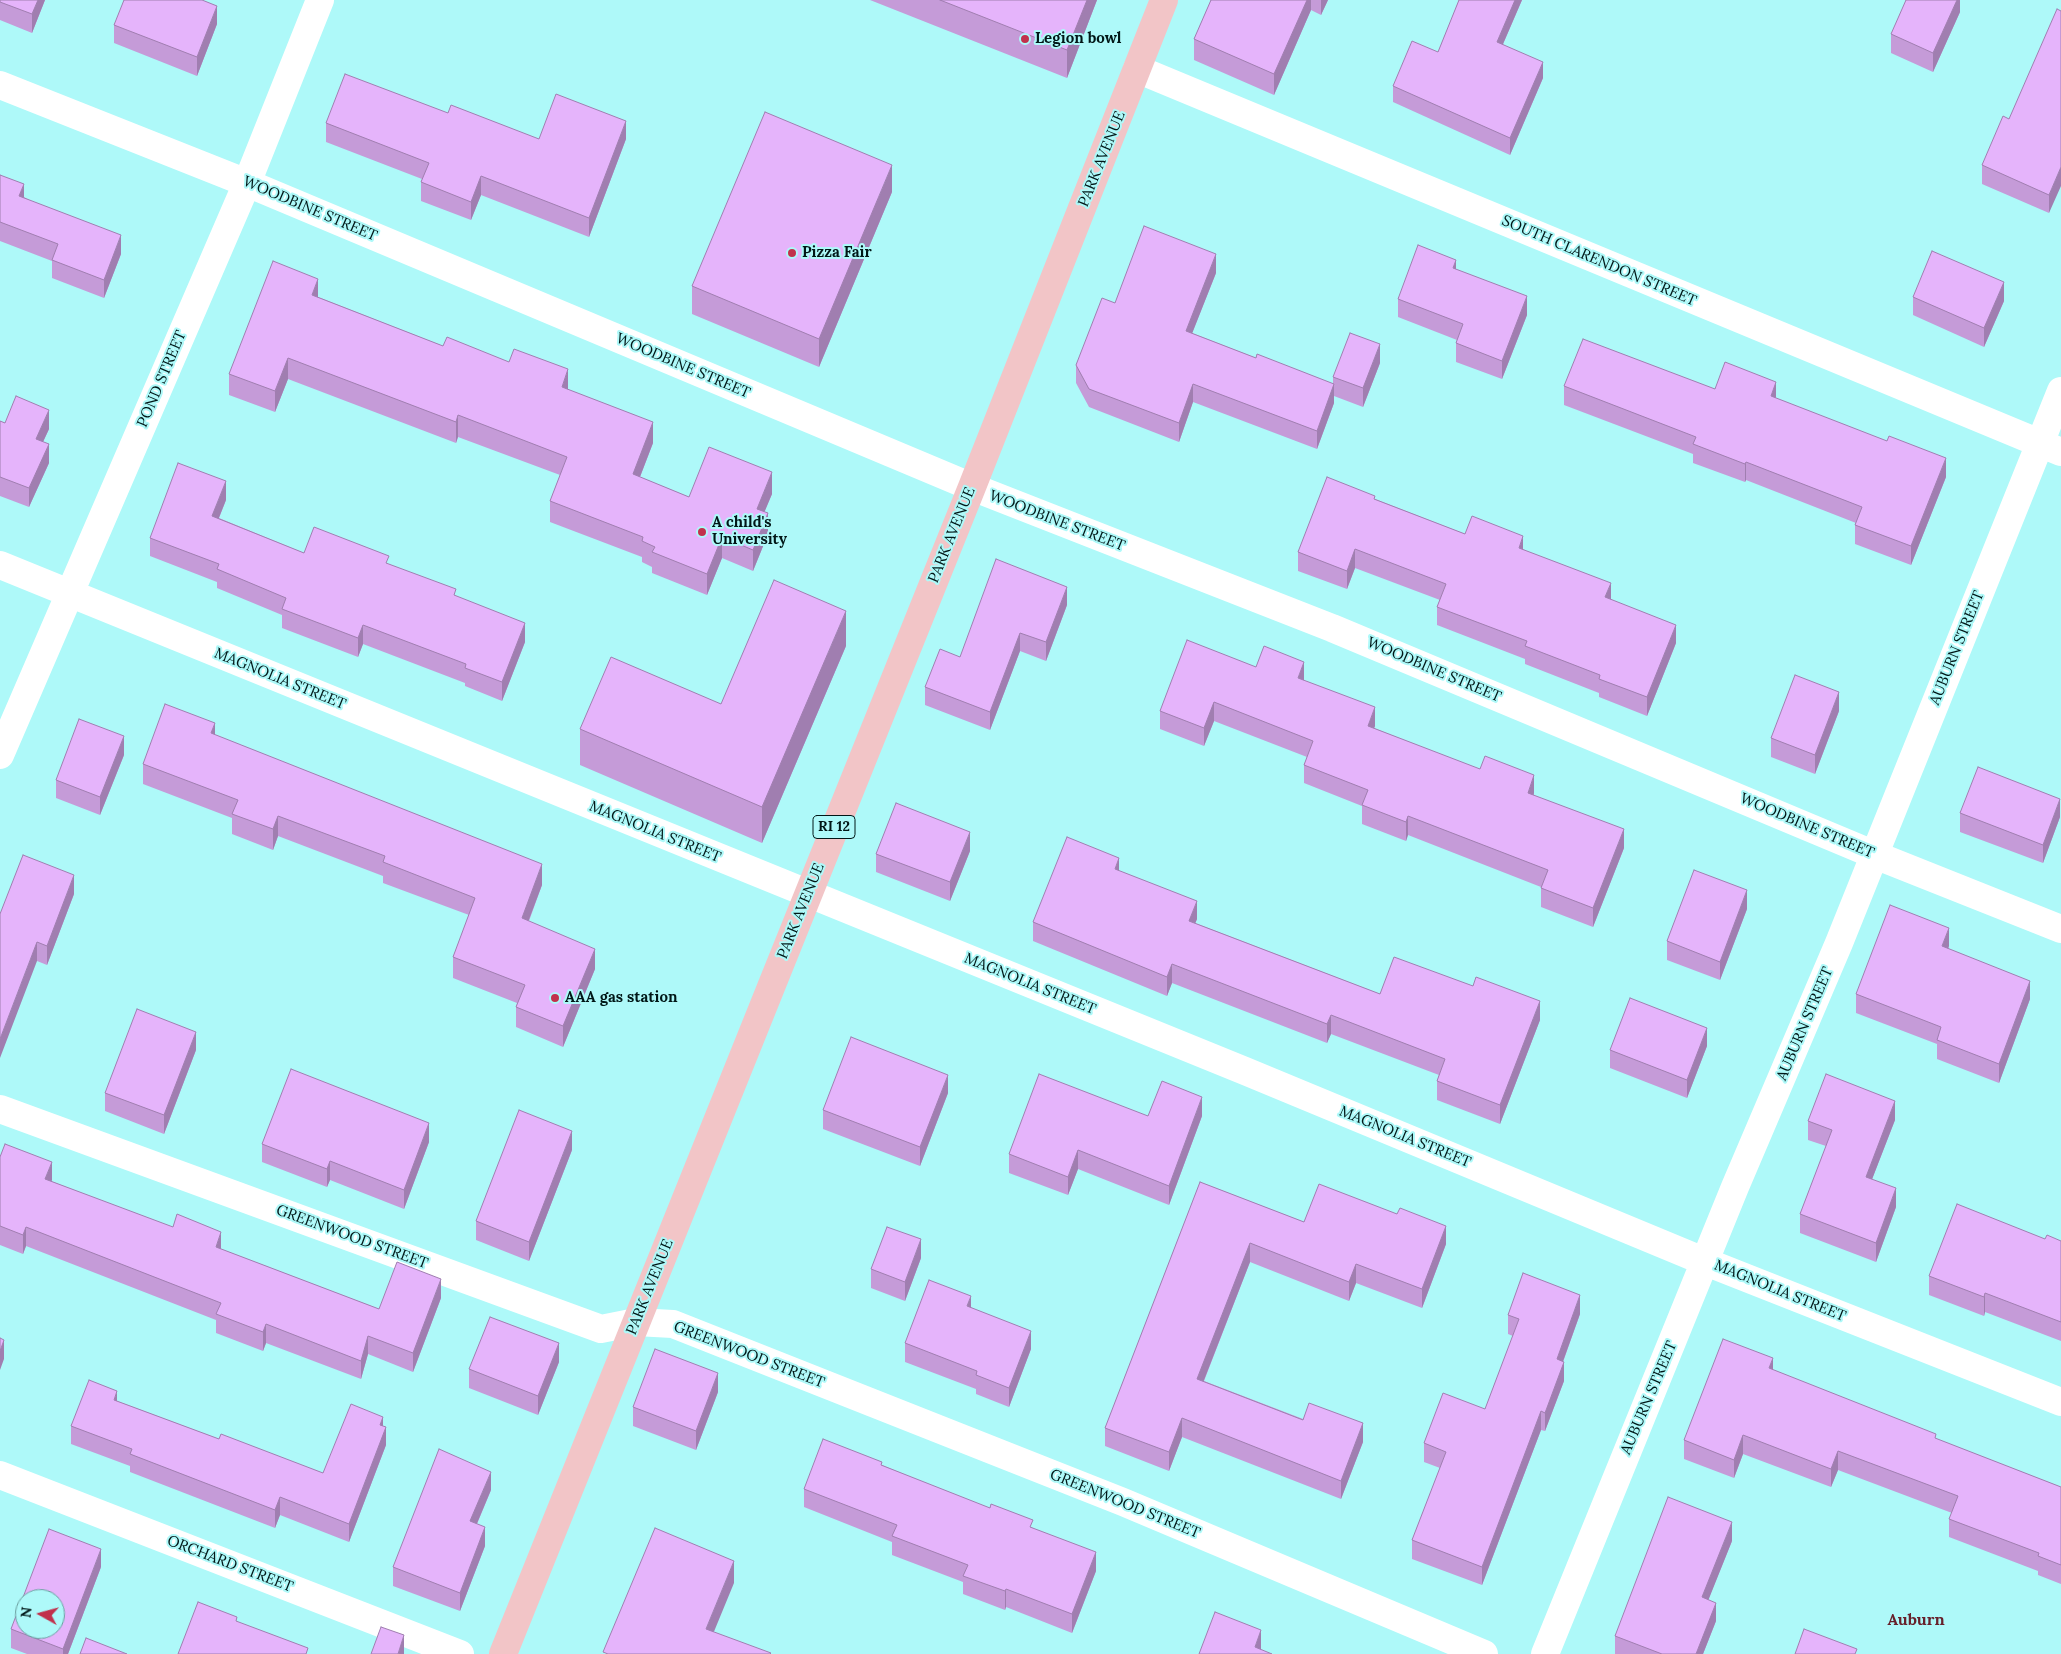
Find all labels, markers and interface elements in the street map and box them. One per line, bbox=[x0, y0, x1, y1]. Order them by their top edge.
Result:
place label: Legion bowl bbox=[1035, 30, 1121, 48]
marker: Legion bowl bbox=[1019, 33, 1031, 45]
street label: PARK AVENUE bbox=[1075, 109, 1129, 209]
street label: WOODBINE STREET bbox=[240, 173, 380, 245]
street label: SOUTH CLARENDON STREET bbox=[1499, 212, 1699, 310]
place label: Pizza Fair bbox=[802, 244, 872, 262]
marker: Pizza Fair bbox=[786, 247, 798, 259]
street label: POND STREET bbox=[134, 328, 190, 430]
street label: WOODBINE STREET bbox=[613, 330, 753, 402]
street label: PARK AVENUE bbox=[925, 485, 979, 585]
street label: WOODBINE STREET bbox=[987, 487, 1127, 555]
place label: A child's University bbox=[712, 514, 787, 549]
marker: A child's University bbox=[696, 526, 708, 538]
street label: AUBURN STREET bbox=[1926, 588, 1988, 708]
street label: WOODBINE STREET bbox=[1364, 634, 1504, 706]
street label: MAGNOLIA STREET bbox=[212, 644, 348, 714]
street label: WOODBINE STREET bbox=[1737, 790, 1877, 862]
street label: MAGNOLIA STREET bbox=[587, 797, 723, 867]
road number: RI 12 bbox=[813, 816, 855, 839]
street label: PARK AVENUE bbox=[774, 861, 828, 961]
street label: MAGNOLIA STREET bbox=[962, 949, 1098, 1019]
street label: AUBURN STREET bbox=[1773, 965, 1837, 1083]
place label: AAA gas station bbox=[565, 989, 677, 1007]
marker: AAA gas station bbox=[549, 992, 561, 1004]
street label: MAGNOLIA STREET bbox=[1337, 1102, 1473, 1172]
street label: GREENWOOD STREET bbox=[274, 1201, 430, 1273]
street label: PARK AVENUE bbox=[623, 1237, 677, 1337]
street label: MAGNOLIA STREET bbox=[1712, 1256, 1848, 1326]
street label: GREENWOOD STREET bbox=[671, 1318, 827, 1392]
street label: AUBURN STREET bbox=[1617, 1339, 1681, 1457]
street label: GREENWOOD STREET bbox=[1047, 1466, 1203, 1542]
street label: ORCHARD STREET bbox=[165, 1532, 295, 1596]
north arrow bbox=[15, 1589, 65, 1639]
text: N bbox=[17, 1606, 36, 1619]
district label: Auburn bbox=[1887, 1610, 1945, 1630]

